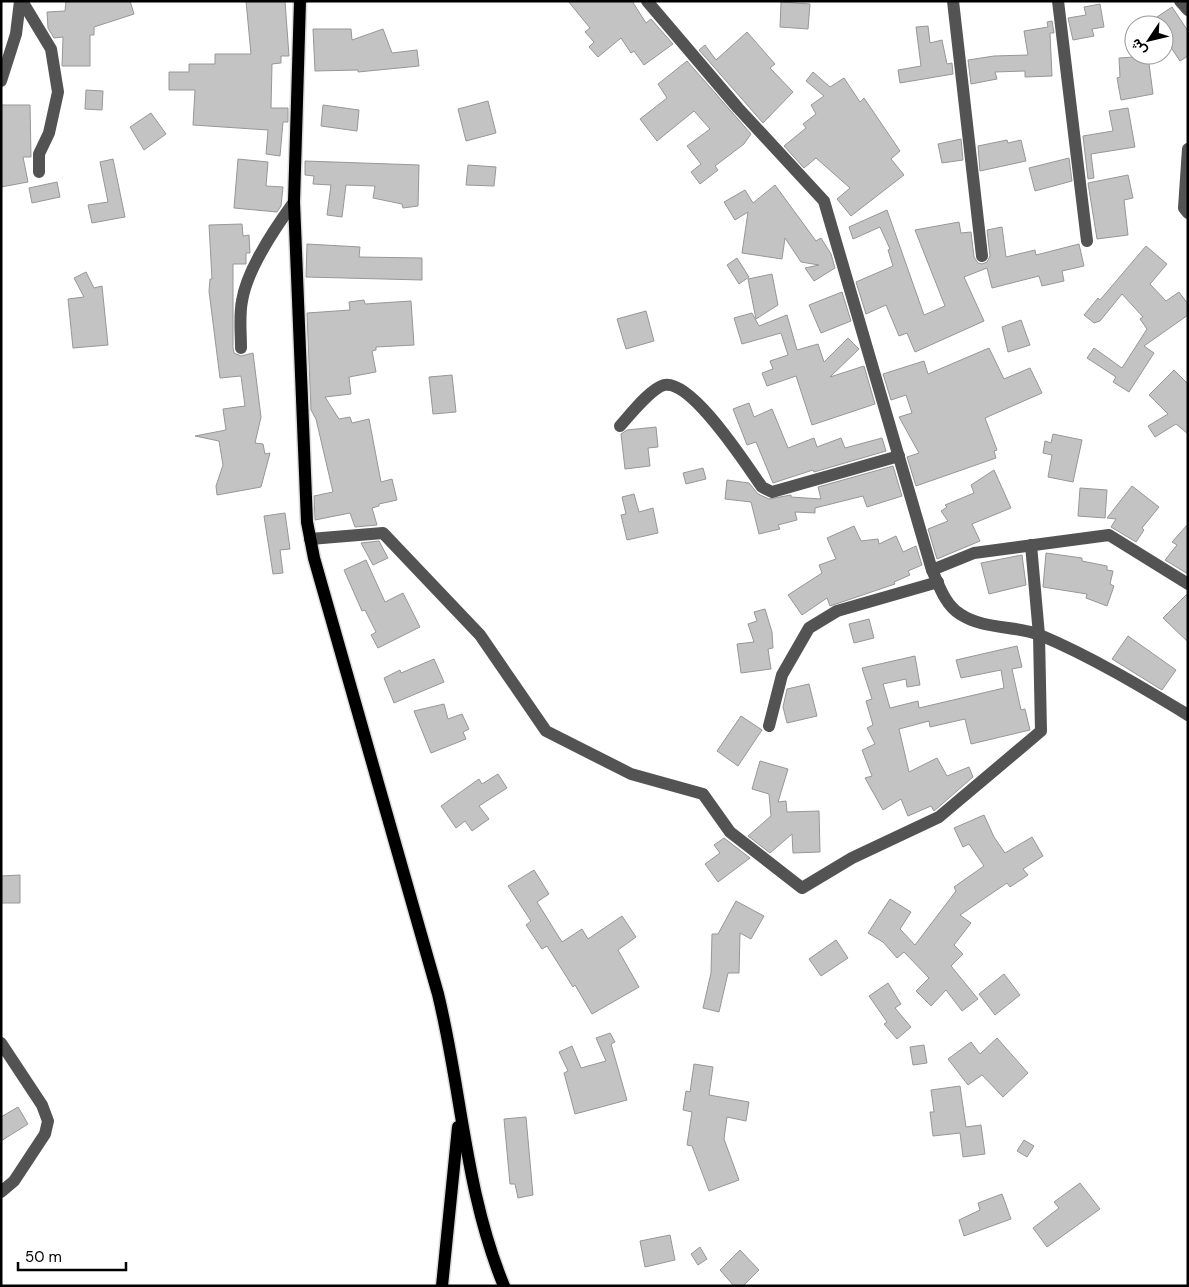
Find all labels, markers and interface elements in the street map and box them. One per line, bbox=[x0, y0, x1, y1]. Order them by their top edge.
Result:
north arrow bbox=[1124, 15, 1174, 65]
text: ش bbox=[1126, 35, 1151, 60]
scale bar bbox=[18, 1240, 125, 1272]
text: 50 m bbox=[25, 1247, 62, 1267]

